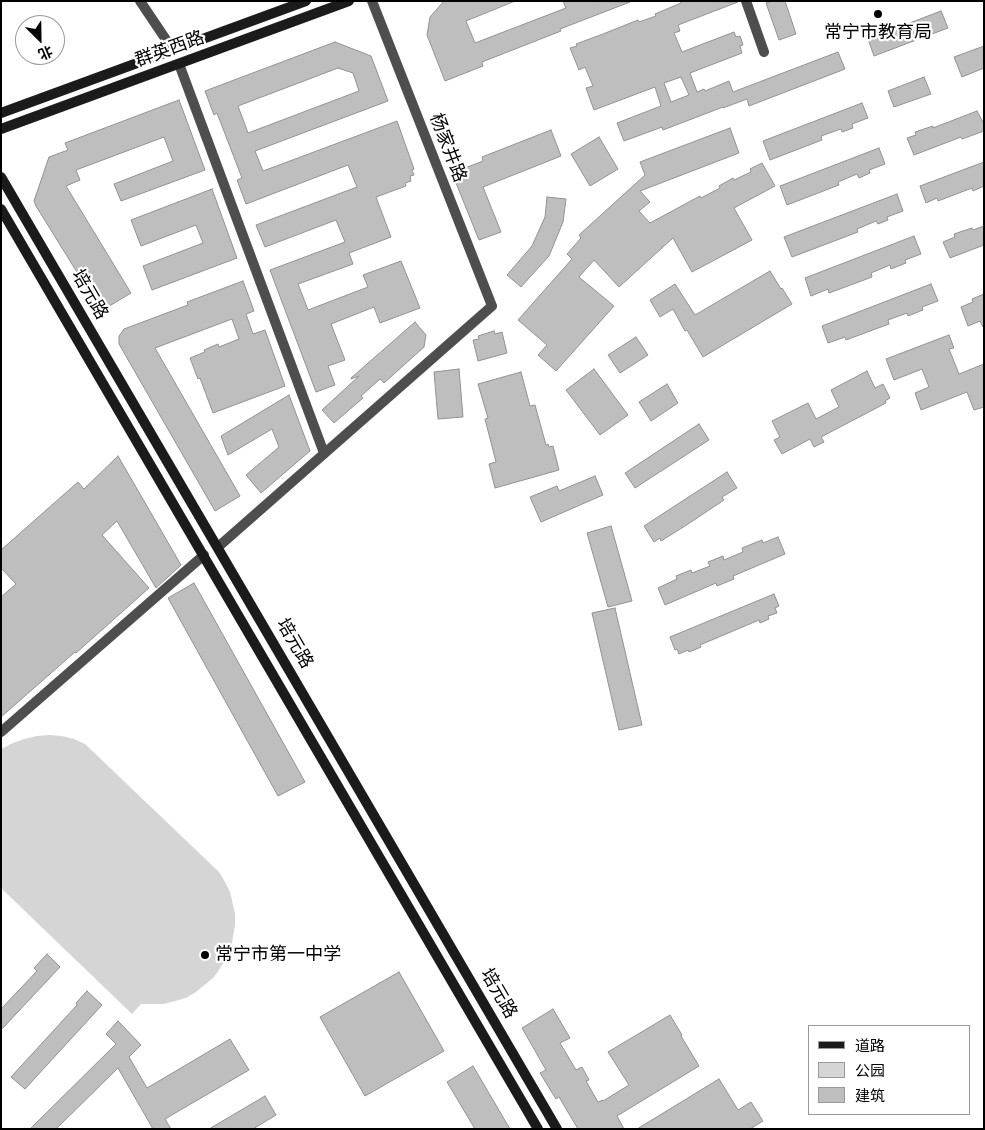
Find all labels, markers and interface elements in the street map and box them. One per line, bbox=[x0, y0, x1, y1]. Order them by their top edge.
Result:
marker: 常宁市教育局 bbox=[872, 8, 884, 20]
north arrow bbox=[15, 15, 65, 65]
place label: 常宁市教育局 bbox=[824, 22, 932, 44]
street label: 群英西路 bbox=[132, 28, 208, 72]
text: 北 bbox=[36, 43, 55, 63]
street label: 杨家井路 bbox=[424, 111, 470, 185]
street label: 培元路 bbox=[66, 266, 112, 324]
street label: 培元路 bbox=[271, 615, 317, 673]
place label: 常宁市第一中学 bbox=[215, 944, 341, 966]
marker: 常宁市第一中学 bbox=[199, 949, 211, 961]
street label: 培元路 bbox=[475, 965, 521, 1023]
legend bbox=[808, 1025, 970, 1115]
text: 道路 bbox=[855, 1037, 885, 1055]
text: 公园 bbox=[855, 1062, 885, 1080]
text: 建筑 bbox=[855, 1087, 885, 1105]

